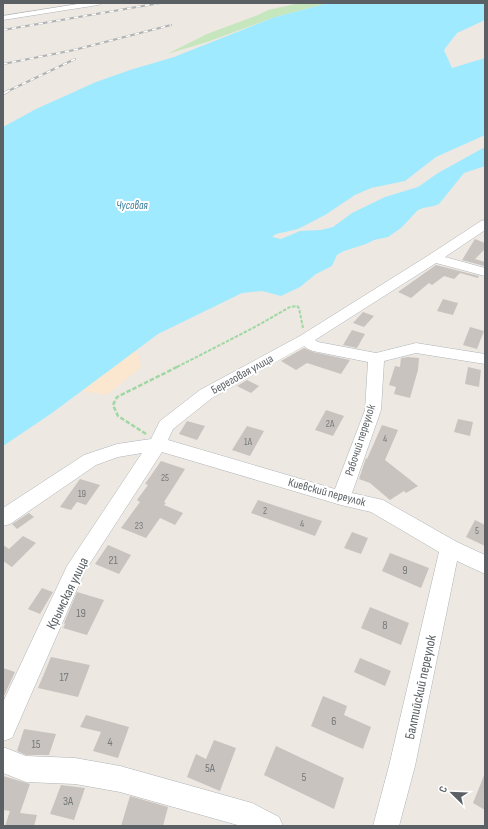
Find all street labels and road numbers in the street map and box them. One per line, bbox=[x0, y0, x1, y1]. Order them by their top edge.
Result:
street label: Береговая улица bbox=[208, 351, 276, 398]
street label: Рабочий переулок bbox=[342, 402, 379, 478]
street label: Киевский переулок bbox=[287, 475, 368, 510]
street label: Крымская улица bbox=[43, 554, 92, 632]
street label: Балтийский переулок bbox=[401, 633, 440, 741]

